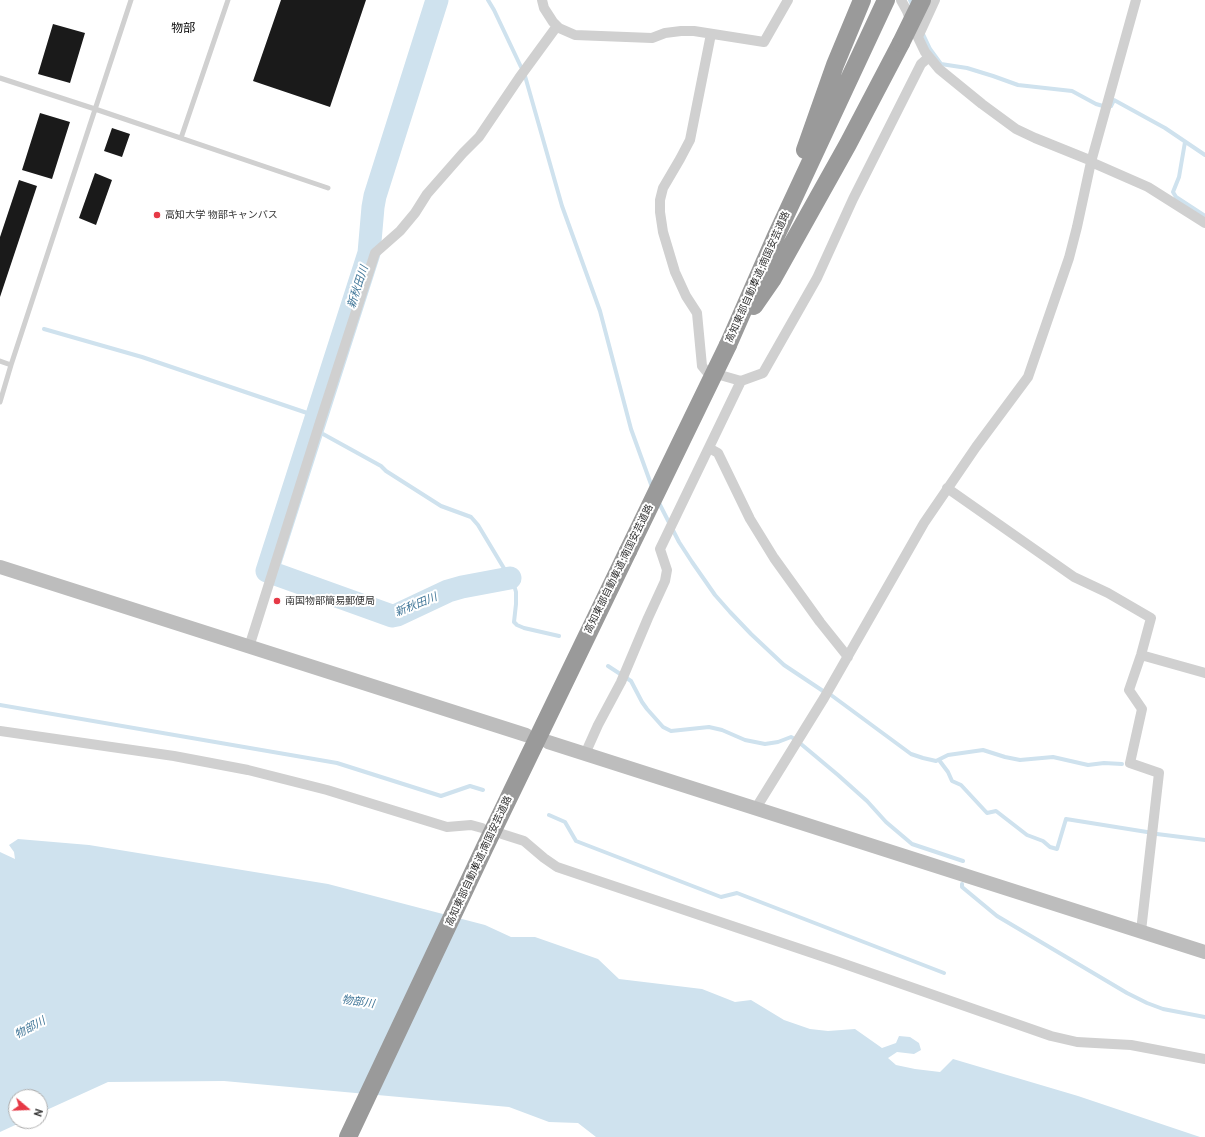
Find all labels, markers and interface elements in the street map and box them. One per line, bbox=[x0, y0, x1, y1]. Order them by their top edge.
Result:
district label: 物部 bbox=[171, 22, 195, 36]
place label: 高知大学 物部キャンパス bbox=[165, 209, 278, 221]
street label: 高知東部自動車道;南国安芸道路 bbox=[724, 209, 792, 345]
marker: 高知大学 物部キャンパス bbox=[152, 210, 162, 220]
water label: 新秋田川 bbox=[345, 264, 371, 310]
street label: 高知東部自動車道;南国安芸道路 bbox=[582, 502, 656, 636]
water label: 新秋田川 bbox=[393, 591, 439, 619]
place label: 南国物部簡易郵便局 bbox=[285, 595, 375, 607]
marker: 南国物部簡易郵便局 bbox=[272, 596, 282, 606]
street label: 高知東部自動車道;南国安芸道路 bbox=[443, 794, 515, 928]
water label: 物部川 bbox=[341, 993, 375, 1011]
water label: 物部川 bbox=[12, 1014, 48, 1042]
north arrow bbox=[8, 1089, 48, 1129]
text: N bbox=[31, 1107, 46, 1118]

